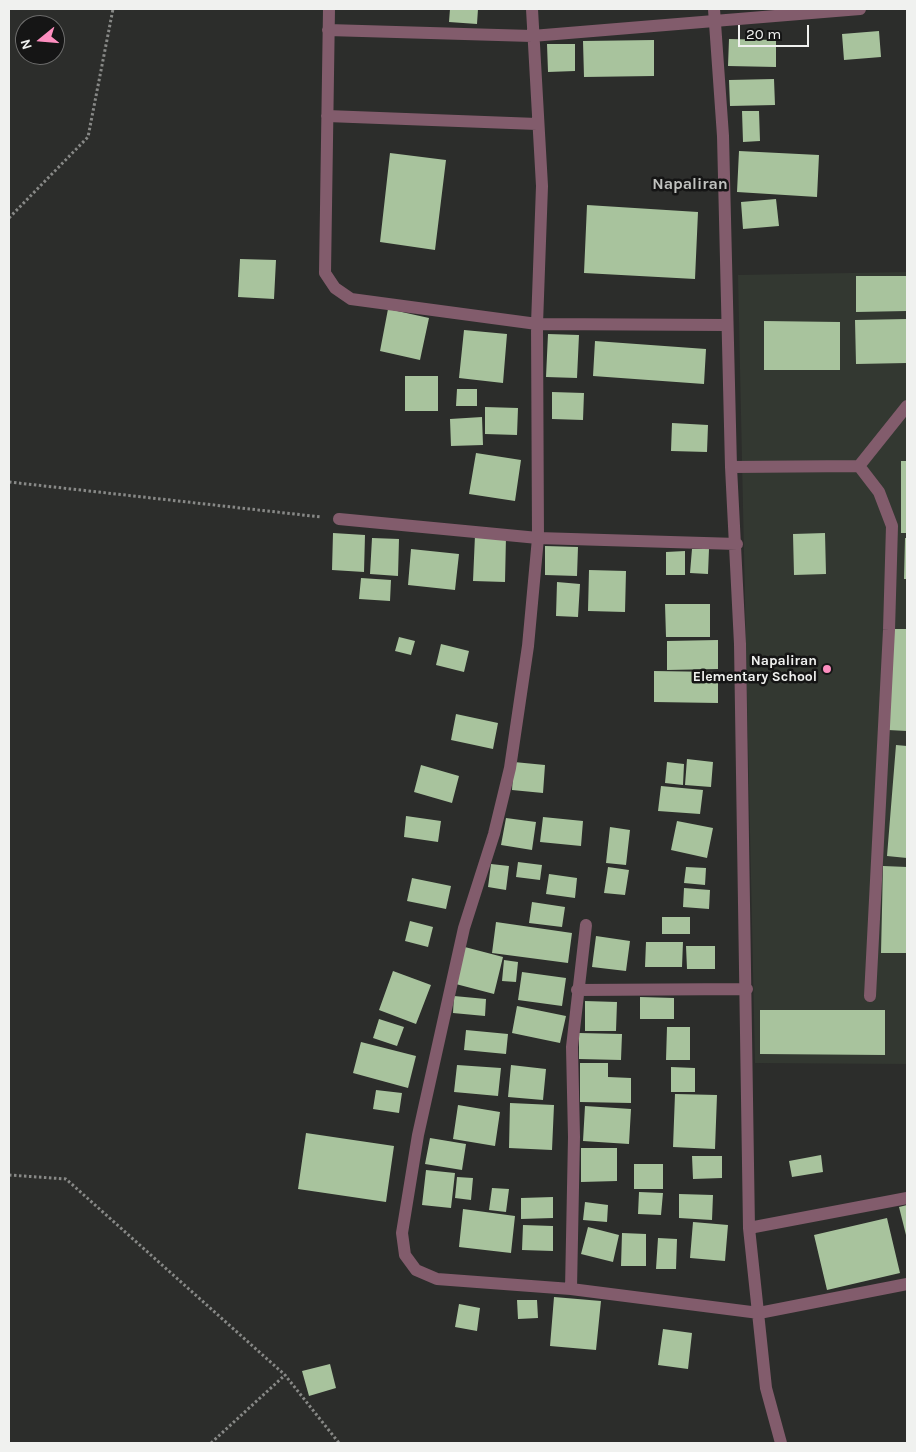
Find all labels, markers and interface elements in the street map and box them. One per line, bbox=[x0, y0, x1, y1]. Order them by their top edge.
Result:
north arrow bbox=[15, 15, 65, 65]
scale bar bbox=[741, 15, 812, 47]
text: 20 m bbox=[746, 25, 781, 43]
text: N bbox=[17, 37, 36, 52]
district label: Napaliran bbox=[652, 174, 728, 194]
place label: Napaliran Elementary School bbox=[693, 653, 817, 686]
marker: Napaliran Elementary School bbox=[821, 663, 833, 675]

